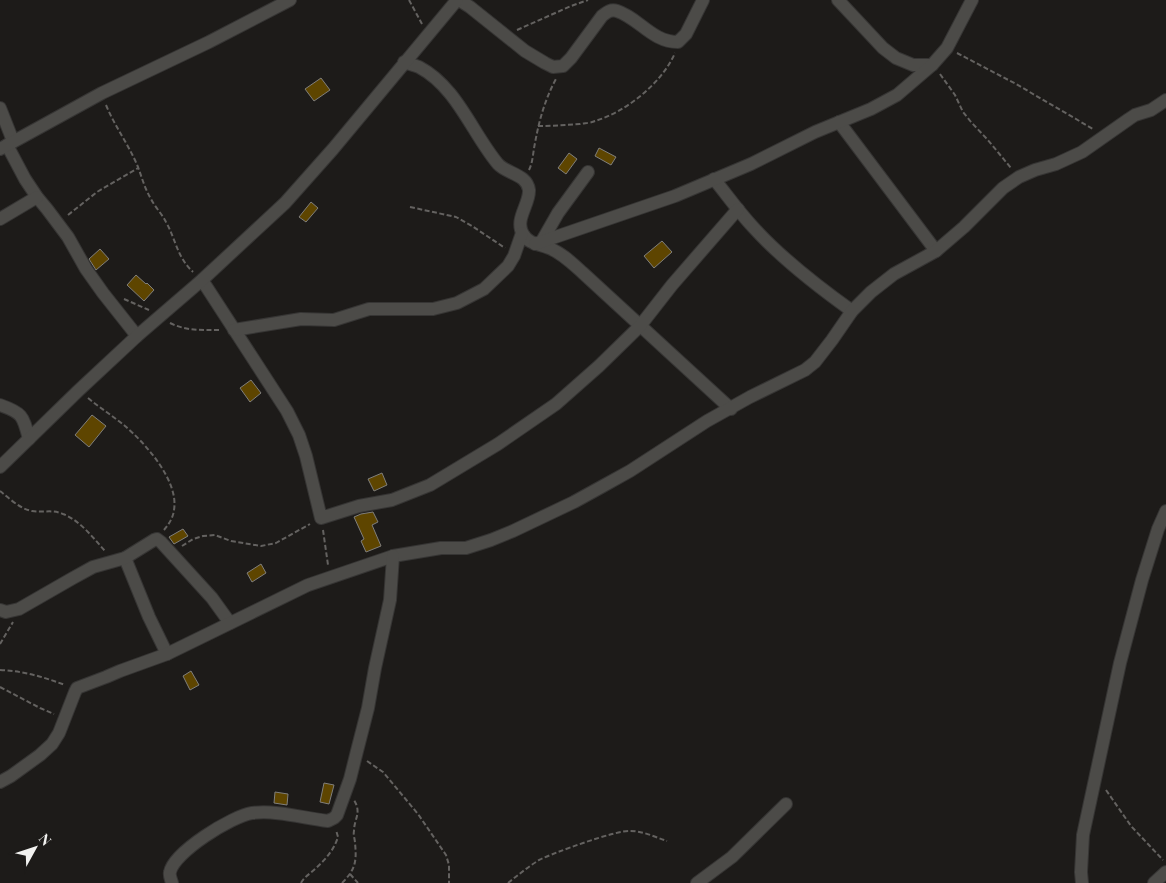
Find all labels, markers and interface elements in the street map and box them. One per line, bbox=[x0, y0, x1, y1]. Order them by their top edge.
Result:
north arrow bbox=[10, 823, 60, 873]
text: N bbox=[35, 829, 56, 849]

